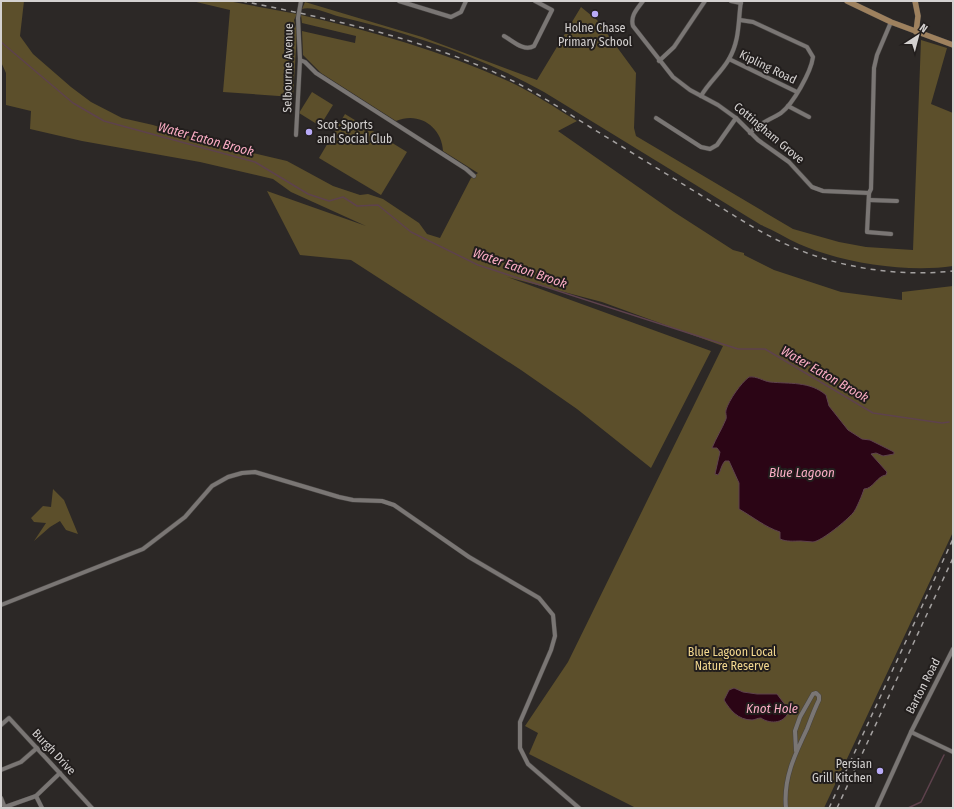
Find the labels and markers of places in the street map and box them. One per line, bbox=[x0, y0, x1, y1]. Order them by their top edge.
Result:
marker: Holne Chase Primary School bbox=[590, 9, 600, 19]
place label: Holne Chase Primary School bbox=[558, 21, 632, 49]
place label: Scot Sports and Social Club bbox=[317, 118, 392, 146]
marker: Scot Sports and Social Club bbox=[304, 127, 314, 137]
place label: Persian Grill Kitchen bbox=[812, 757, 872, 785]
marker: Persian Grill Kitchen bbox=[875, 766, 885, 776]

